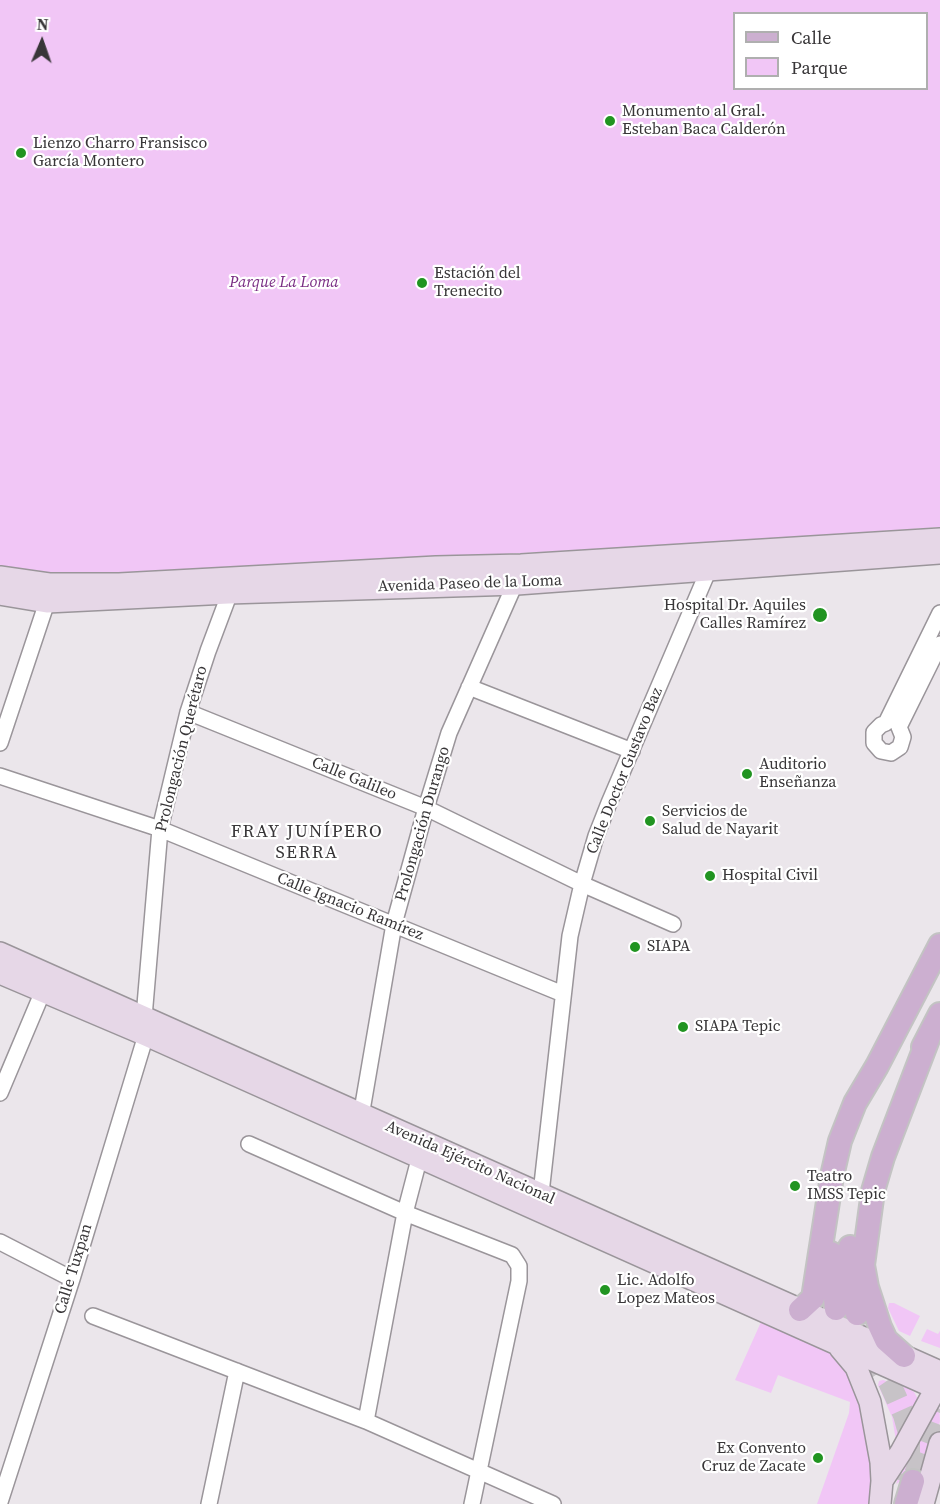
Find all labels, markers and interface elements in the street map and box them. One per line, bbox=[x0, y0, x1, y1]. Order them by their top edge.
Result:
north arrow bbox=[12, 12, 72, 72]
legend bbox=[733, 12, 928, 90]
text: N bbox=[36, 13, 49, 35]
text: Calle bbox=[791, 25, 831, 50]
text: Parque bbox=[791, 55, 848, 80]
place label: Monumento al Gral. Esteban Baca Calderón bbox=[622, 102, 786, 140]
marker: Monumento al Gral. Esteban Baca Calderón bbox=[603, 114, 617, 128]
place label: Lienzo Charro Fransisco García Montero bbox=[33, 134, 207, 172]
marker: Lienzo Charro Fransisco García Montero bbox=[14, 146, 28, 160]
place label: Estación del Trenecito bbox=[434, 264, 521, 302]
park label: Parque La Loma bbox=[229, 273, 339, 293]
marker: Estación del Trenecito bbox=[415, 276, 429, 290]
street label: Avenida Paseo de la Loma bbox=[378, 571, 562, 597]
place label: Hospital Dr. Aquiles Calles Ramírez bbox=[664, 596, 806, 634]
marker: Hospital Dr. Aquiles Calles Ramírez bbox=[811, 606, 829, 624]
street label: Prolongación Querétaro bbox=[152, 664, 212, 834]
street label: Calle Doctor Gustavo Baz bbox=[583, 685, 667, 857]
street label: Prolongación Durango bbox=[392, 744, 454, 904]
street label: Calle Galileo bbox=[309, 753, 399, 805]
place label: Auditorio Enseñanza bbox=[759, 755, 836, 793]
marker: Auditorio Enseñanza bbox=[740, 767, 754, 781]
place label: Servicios de Salud de Nayarit bbox=[662, 802, 778, 840]
marker: Servicios de Salud de Nayarit bbox=[643, 814, 657, 828]
district label: FRAY JUNÍPERO SERRA bbox=[231, 821, 383, 864]
place label: Hospital Civil bbox=[722, 866, 818, 886]
street label: Calle Ignacio Ramírez bbox=[274, 869, 426, 945]
marker: Hospital Civil bbox=[703, 869, 717, 883]
place label: SIAPA bbox=[647, 937, 690, 957]
marker: SIAPA bbox=[628, 940, 642, 954]
place label: SIAPA Tepic bbox=[695, 1017, 781, 1037]
marker: SIAPA Tepic bbox=[676, 1020, 690, 1034]
street label: Avenida Ejército Nacional bbox=[382, 1117, 558, 1209]
place label: Teatro IMSS Tepic bbox=[807, 1167, 886, 1205]
marker: Teatro IMSS Tepic bbox=[788, 1179, 802, 1193]
street label: Calle Tuxpan bbox=[51, 1221, 97, 1317]
place label: Lic. Adolfo Lopez Mateos bbox=[617, 1271, 715, 1309]
marker: Lic. Adolfo Lopez Mateos bbox=[598, 1283, 612, 1297]
place label: Ex Convento Cruz de Zacate bbox=[702, 1439, 806, 1477]
marker: Ex Convento Cruz de Zacate bbox=[811, 1451, 825, 1465]

